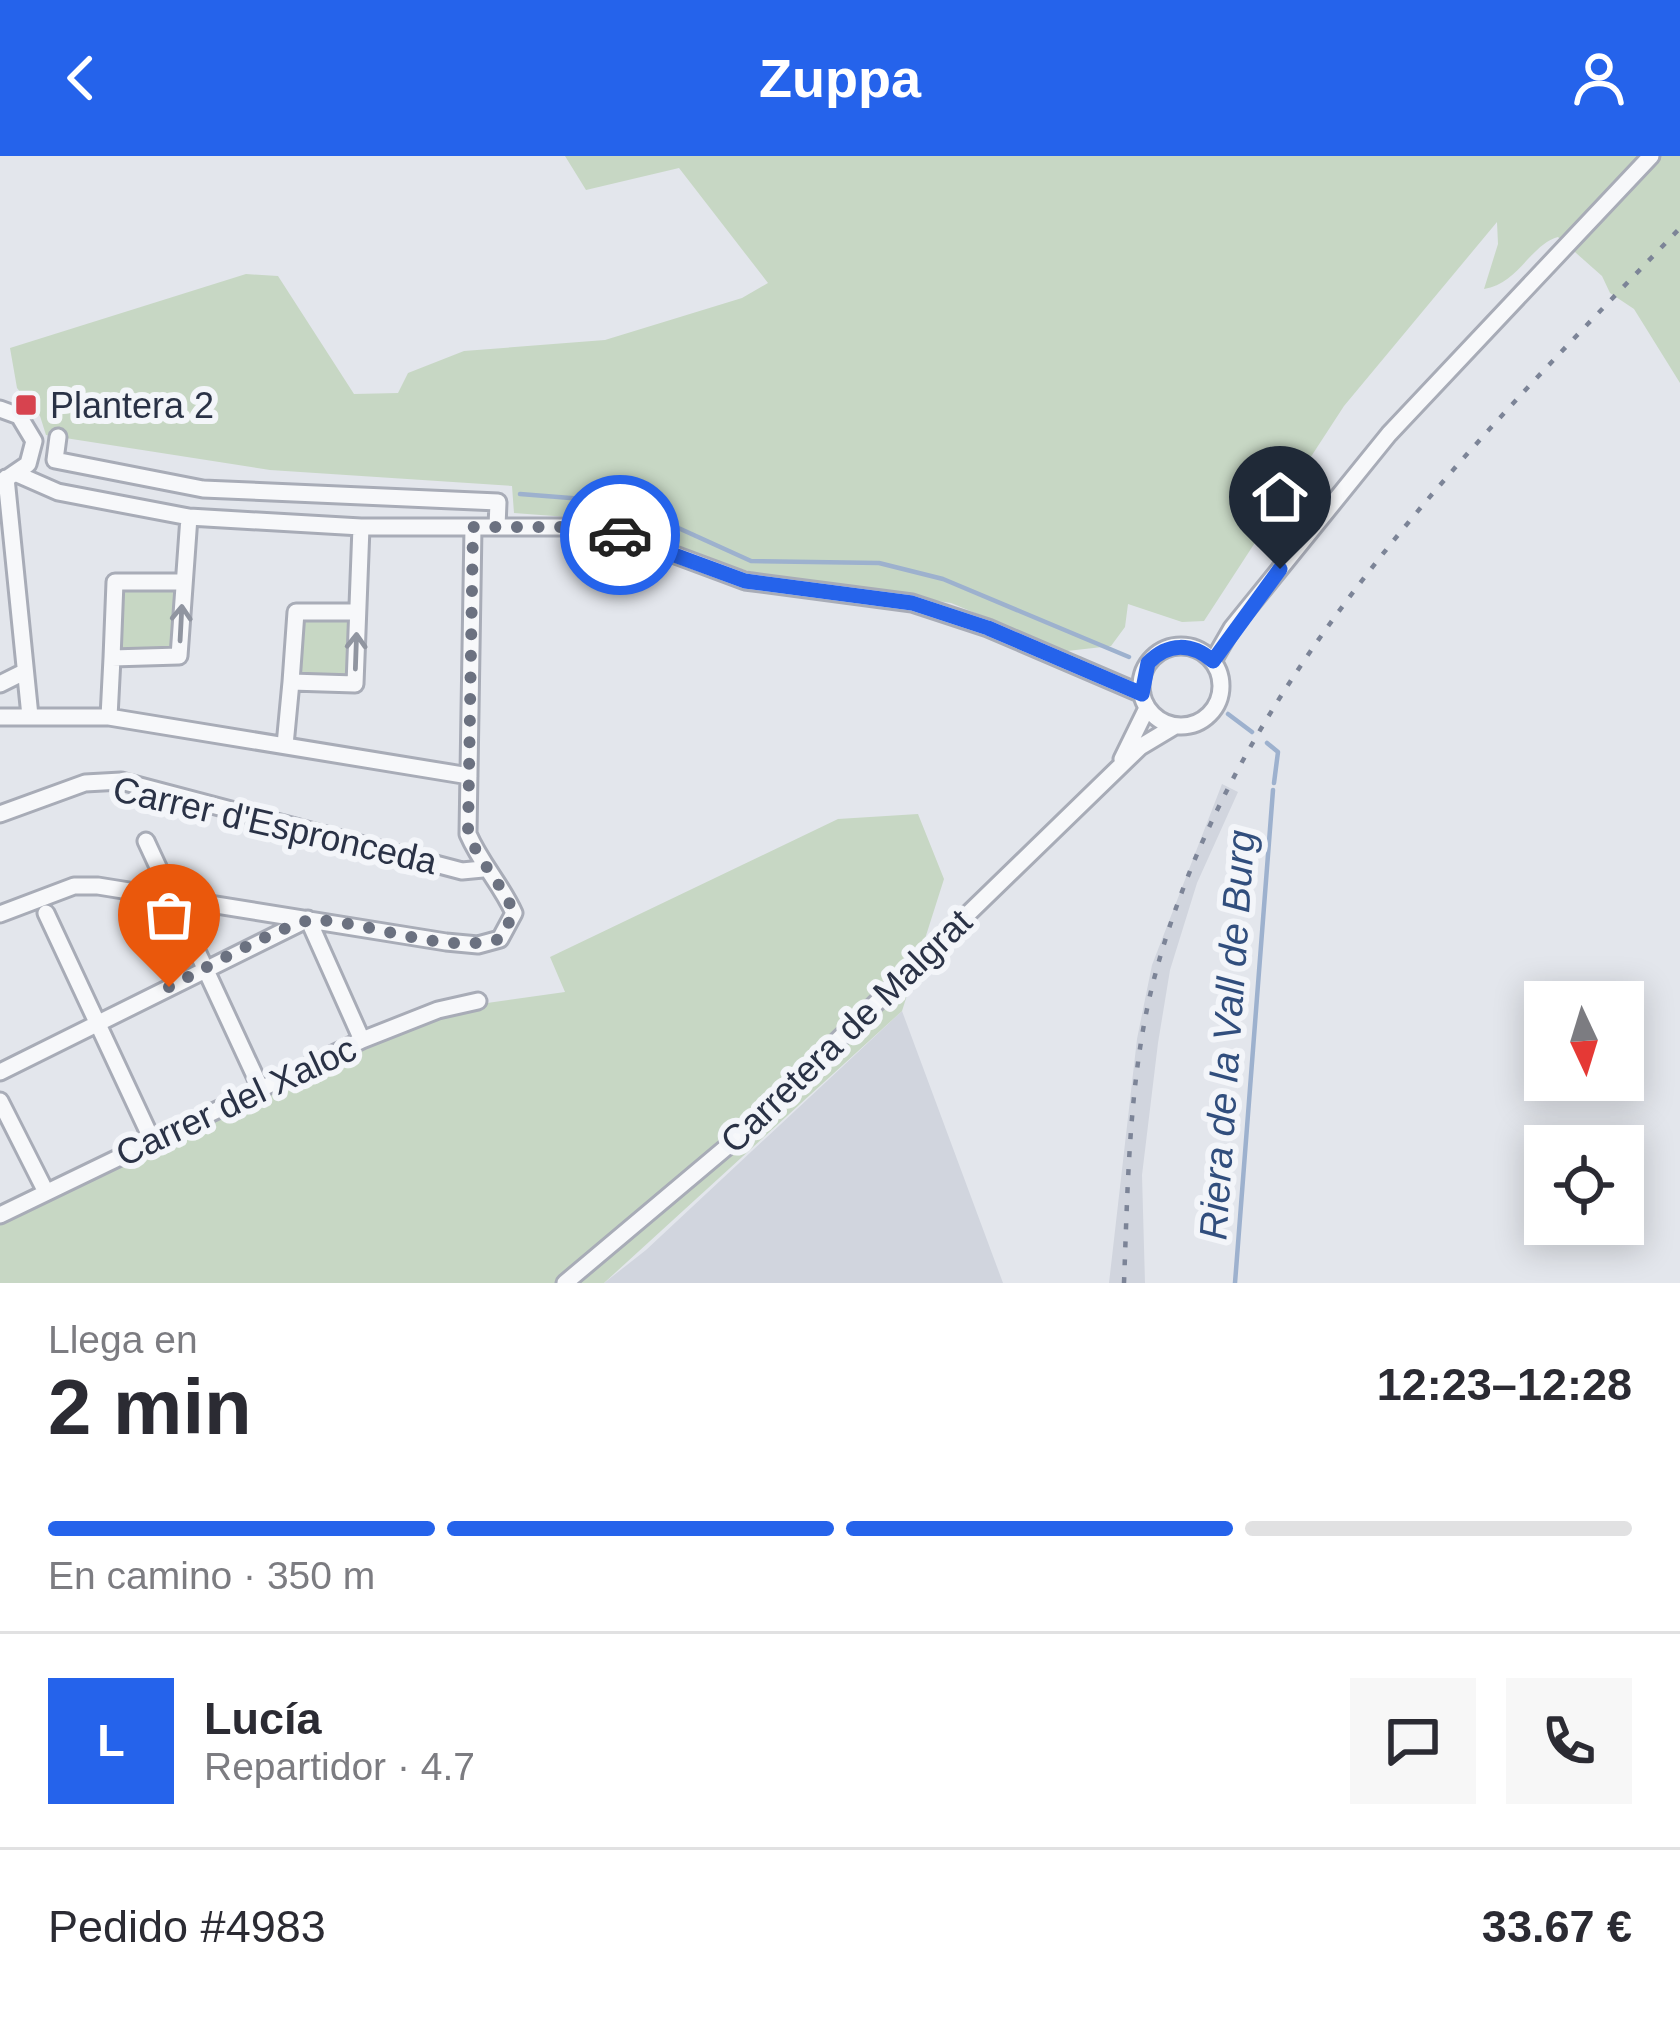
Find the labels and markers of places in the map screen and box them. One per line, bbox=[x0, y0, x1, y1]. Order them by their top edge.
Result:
place label: Plantera 2 bbox=[50, 385, 214, 426]
marker: Plantera 2 bbox=[13, 392, 39, 418]
pin bbox=[1229, 446, 1331, 569]
pin bbox=[118, 864, 220, 987]

